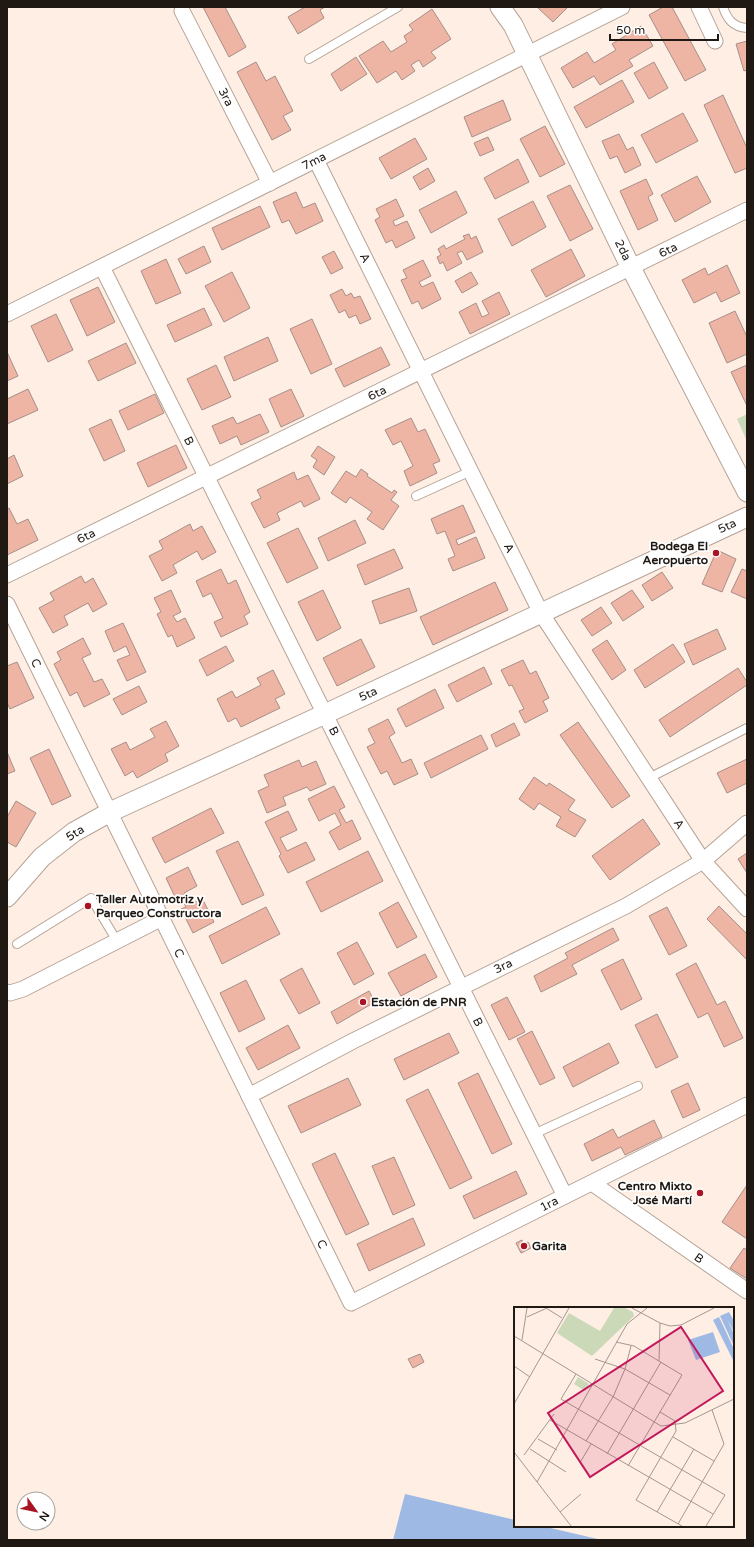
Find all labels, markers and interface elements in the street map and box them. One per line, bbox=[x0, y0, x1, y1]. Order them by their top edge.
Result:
scale bar bbox=[610, 16, 718, 42]
text: 50 m bbox=[616, 23, 645, 37]
street label: 3ra bbox=[215, 85, 237, 109]
street label: 7ma bbox=[300, 149, 328, 173]
street label: 2da bbox=[612, 237, 634, 263]
street label: 6ta bbox=[656, 240, 680, 260]
street label: A bbox=[357, 251, 373, 265]
street label: 6ta bbox=[365, 383, 389, 403]
street label: B bbox=[181, 434, 197, 448]
street label: 5ta bbox=[715, 516, 739, 536]
street label: 6ta bbox=[74, 526, 98, 546]
place label: Bodega El Aeropuerto bbox=[643, 539, 708, 568]
street label: A bbox=[501, 541, 517, 555]
marker: Bodega El Aeropuerto bbox=[711, 548, 721, 558]
street label: C bbox=[28, 656, 44, 670]
street label: 5ta bbox=[356, 684, 380, 704]
street label: B bbox=[326, 724, 342, 738]
street label: A bbox=[671, 816, 687, 832]
street label: 5ta bbox=[63, 822, 87, 844]
place label: Taller Automotriz y Parqueo Constructora bbox=[95, 892, 222, 921]
marker: Taller Automotriz y Parqueo Constructora bbox=[83, 901, 93, 911]
street label: C bbox=[171, 946, 187, 960]
street label: 3ra bbox=[491, 956, 515, 976]
place label: Estación de PNR bbox=[371, 995, 467, 1009]
marker: Estación de PNR bbox=[358, 997, 368, 1007]
street label: B bbox=[470, 1015, 486, 1029]
place label: Centro Mixto José Martí bbox=[618, 1179, 692, 1207]
marker: Centro Mixto José Martí bbox=[695, 1188, 705, 1198]
street label: 1ra bbox=[537, 1193, 561, 1215]
street label: C bbox=[314, 1237, 330, 1251]
place label: Garita bbox=[532, 1239, 567, 1253]
marker: Garita bbox=[519, 1241, 529, 1251]
street label: B bbox=[692, 1250, 706, 1266]
inset map bbox=[514, 1307, 734, 1527]
north arrow bbox=[16, 1491, 56, 1531]
text: N bbox=[36, 1509, 52, 1523]

